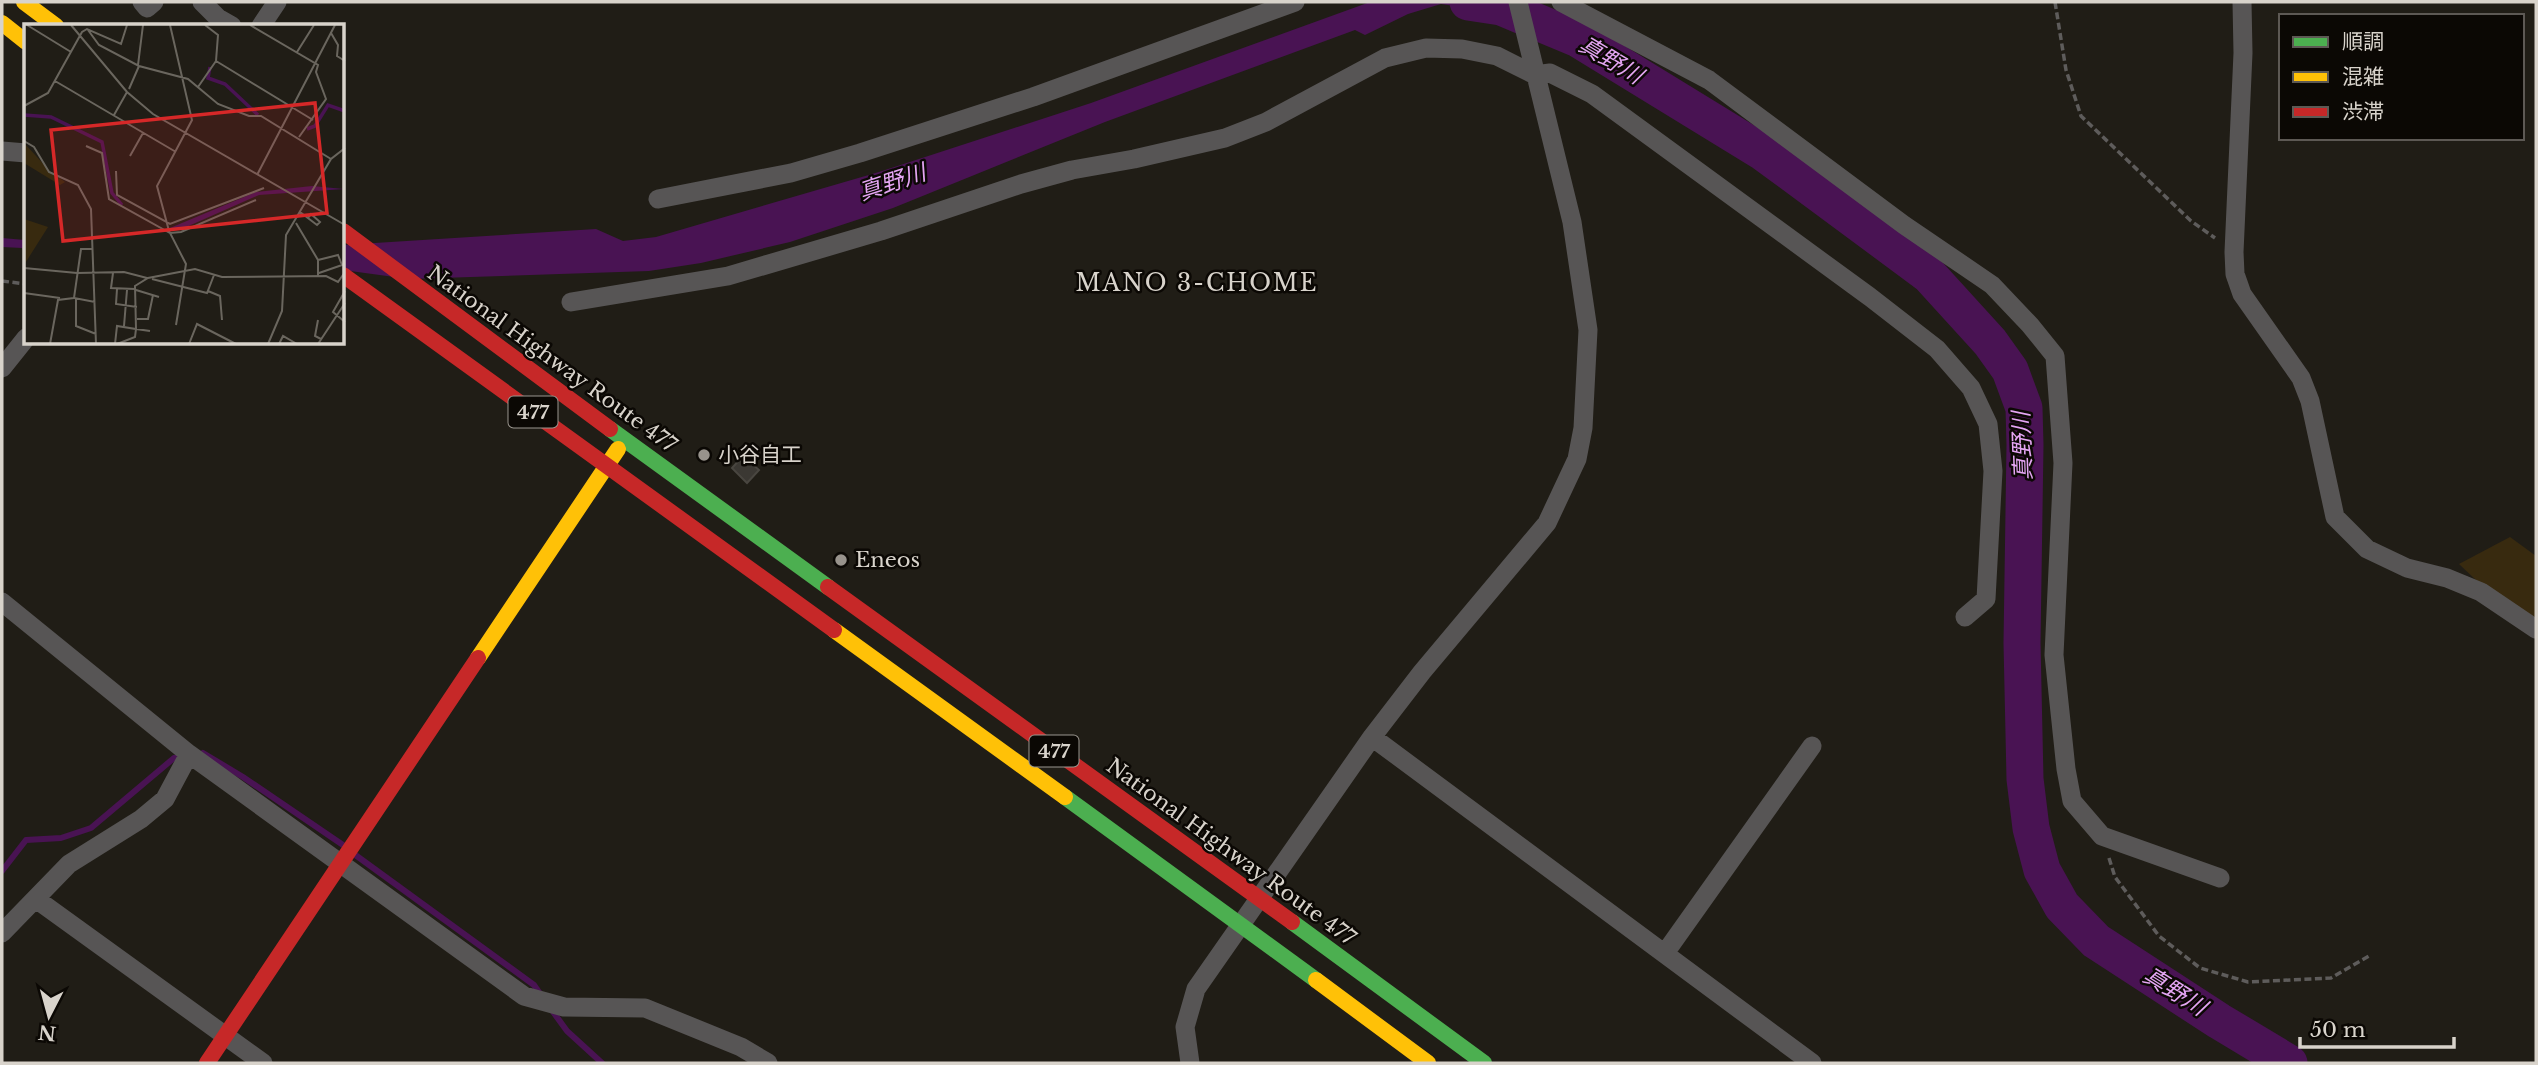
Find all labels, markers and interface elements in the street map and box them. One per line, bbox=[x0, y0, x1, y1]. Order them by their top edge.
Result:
legend bbox=[2279, 14, 2524, 140]
inset map bbox=[24, 24, 345, 345]
text: 順調 bbox=[2342, 29, 2384, 55]
water label: 真野川 bbox=[1574, 30, 1650, 91]
text: 混雑 bbox=[2342, 64, 2384, 90]
text: 渋滞 bbox=[2342, 99, 2384, 125]
water label: 真野川 bbox=[855, 157, 932, 206]
street label: National Highway Route 477 bbox=[422, 260, 682, 458]
district label: MANO 3-CHOME bbox=[1075, 269, 1319, 297]
road number: 477 bbox=[508, 396, 558, 428]
water label: 真野川 bbox=[2007, 408, 2037, 481]
place label: 小谷自工 bbox=[718, 442, 802, 468]
marker: 小谷自工 bbox=[696, 447, 712, 463]
place label: Eneos bbox=[855, 547, 920, 573]
marker: Eneos bbox=[833, 552, 849, 568]
road number: 477 bbox=[1030, 736, 1078, 766]
street label: National Highway Route 477 bbox=[1101, 753, 1361, 952]
water label: 真野川 bbox=[2138, 961, 2214, 1023]
north arrow bbox=[14, 981, 84, 1051]
scale bar bbox=[2300, 1006, 2454, 1050]
text: 50 m bbox=[2310, 1017, 2366, 1043]
text: N bbox=[37, 1020, 57, 1045]

